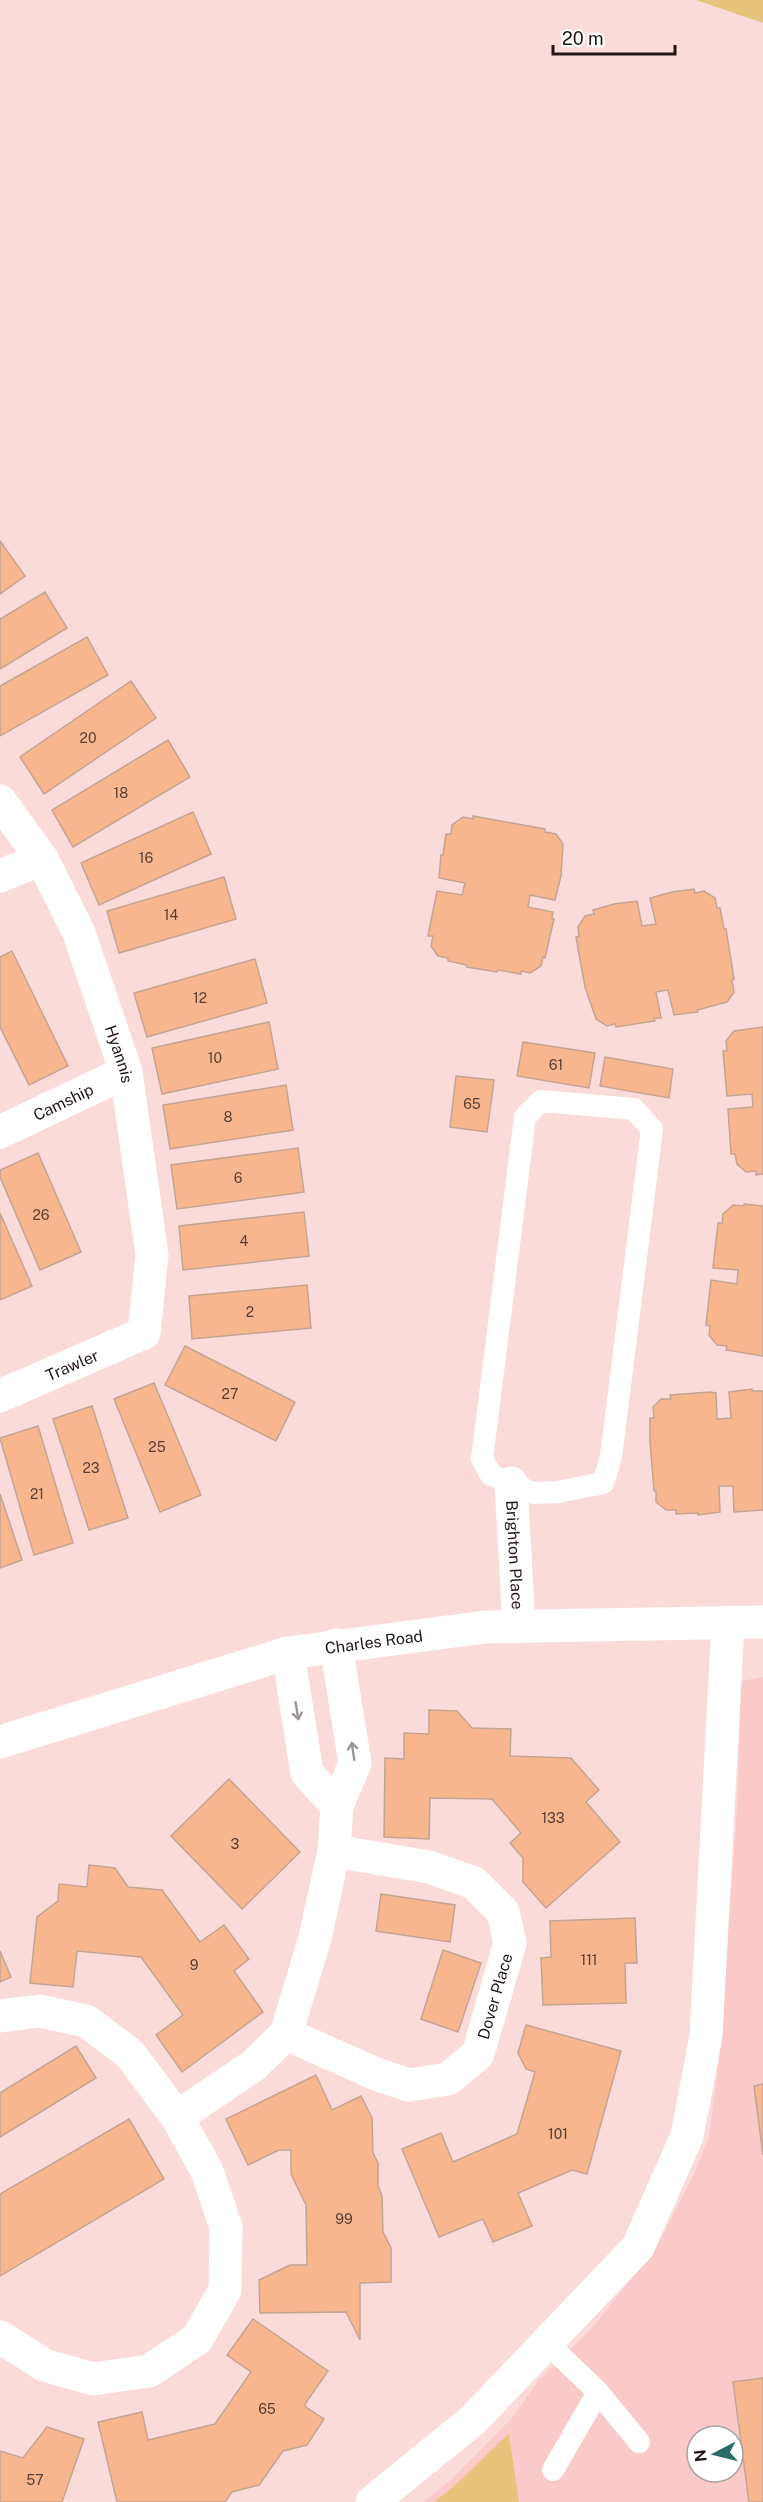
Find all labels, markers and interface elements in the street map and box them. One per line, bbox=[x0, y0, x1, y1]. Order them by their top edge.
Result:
scale bar bbox=[553, 18, 674, 56]
text: 20 m bbox=[562, 28, 604, 49]
house number: 20 bbox=[80, 730, 96, 746]
house number: 18 bbox=[114, 785, 128, 801]
house number: 16 bbox=[139, 850, 153, 866]
house number: 14 bbox=[164, 907, 178, 923]
house number: 12 bbox=[193, 990, 207, 1006]
street label: Hyannis bbox=[101, 1023, 136, 1084]
house number: 10 bbox=[208, 1050, 222, 1066]
house number: 61 bbox=[549, 1057, 563, 1073]
street label: Camship bbox=[30, 1080, 97, 1125]
house number: 65 bbox=[463, 1096, 481, 1112]
house number: 8 bbox=[223, 1109, 233, 1125]
house number: 6 bbox=[234, 1170, 243, 1186]
house number: 26 bbox=[32, 1207, 50, 1223]
house number: 4 bbox=[240, 1233, 249, 1249]
house number: 2 bbox=[246, 1304, 254, 1320]
street label: Trawler bbox=[43, 1346, 102, 1385]
house number: 27 bbox=[222, 1386, 238, 1402]
house number: 25 bbox=[148, 1439, 166, 1455]
house number: 23 bbox=[82, 1460, 100, 1476]
house number: 21 bbox=[30, 1486, 44, 1502]
street label: Brighton Place bbox=[502, 1500, 527, 1610]
street label: Charles Road bbox=[324, 1626, 424, 1658]
one-way arrow bbox=[291, 1700, 302, 1720]
one-way arrow bbox=[348, 1741, 359, 1761]
house number: 133 bbox=[541, 1810, 565, 1826]
house number: 3 bbox=[231, 1836, 240, 1852]
street label: Dover Place bbox=[474, 1951, 517, 2042]
house number: 111 bbox=[580, 1952, 598, 1968]
house number: 9 bbox=[190, 1957, 199, 1973]
house number: 101 bbox=[548, 2126, 568, 2142]
house number: 99 bbox=[335, 2211, 353, 2227]
house number: 65 bbox=[258, 2401, 276, 2417]
north arrow bbox=[685, 2424, 745, 2484]
text: N bbox=[690, 2448, 711, 2463]
house number: 57 bbox=[26, 2472, 44, 2488]

